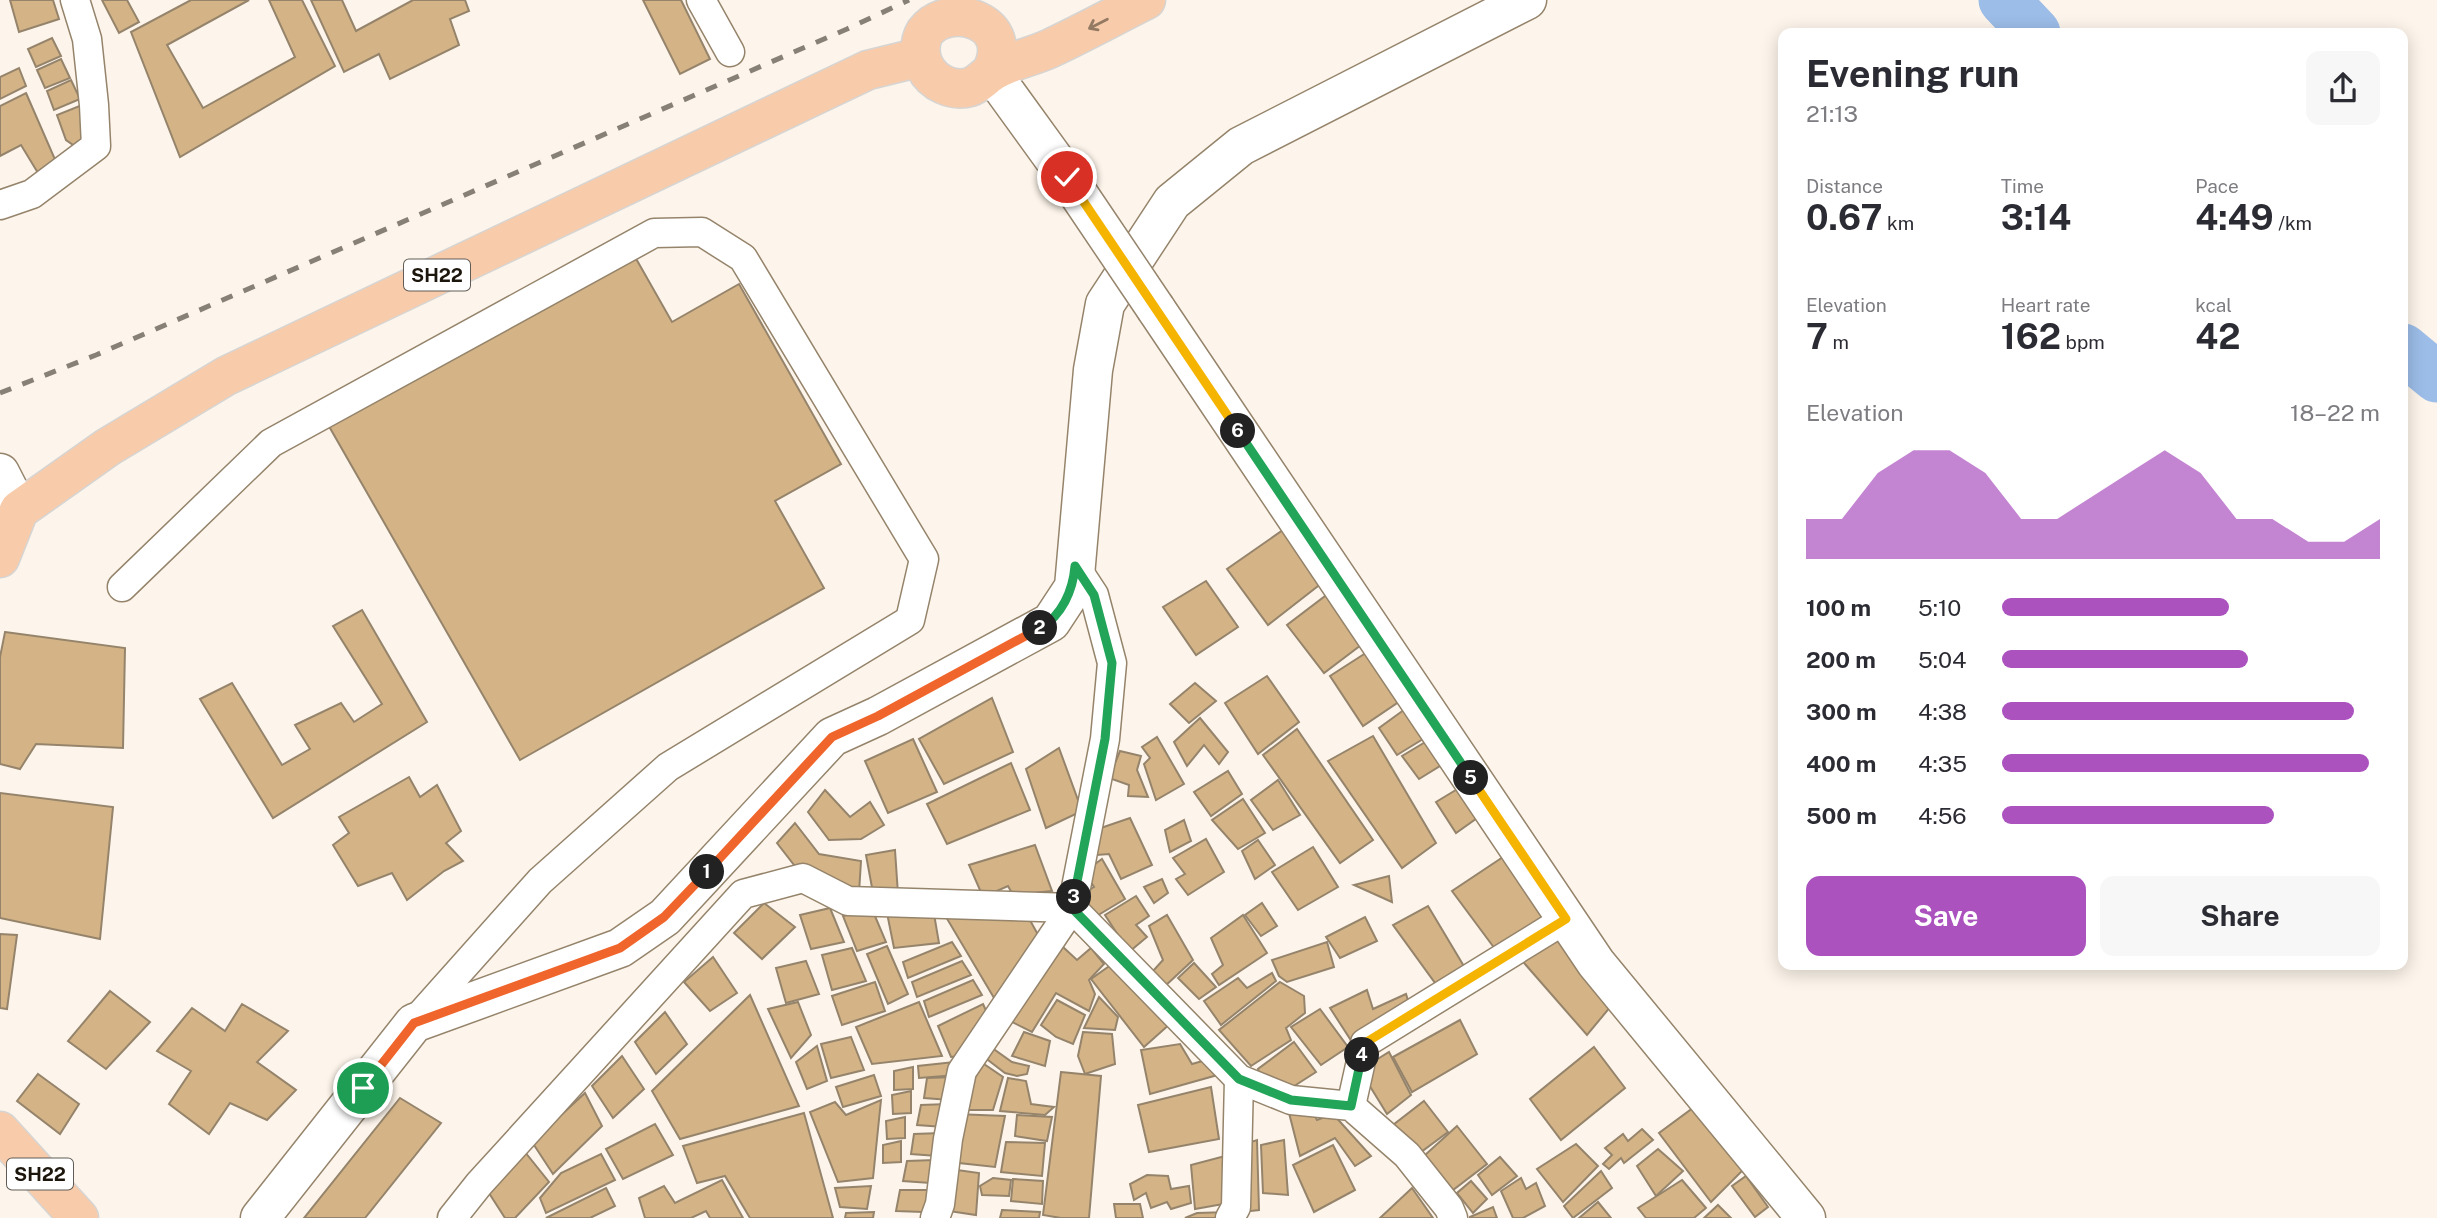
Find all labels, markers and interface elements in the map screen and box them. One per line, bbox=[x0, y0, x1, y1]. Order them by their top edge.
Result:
one-way arrow bbox=[1088, 18, 1109, 32]
text: Evening run bbox=[1806, 51, 2019, 96]
button: share bbox=[2306, 51, 2380, 125]
text: 21:13 bbox=[1806, 100, 1858, 127]
pin bbox=[1037, 147, 1097, 207]
icon: check bbox=[1048, 158, 1086, 196]
text: Distance bbox=[1806, 175, 1883, 197]
text: Time bbox=[2001, 175, 2044, 197]
text: Pace bbox=[2195, 175, 2239, 197]
text: 0.67 bbox=[1806, 197, 1882, 238]
text: 3:14 bbox=[2001, 197, 2071, 238]
text: 4:49 bbox=[2195, 197, 2274, 238]
text: km bbox=[1882, 212, 1914, 234]
text: /km bbox=[2274, 212, 2312, 234]
road number: SH22 bbox=[404, 260, 470, 290]
text: Elevation bbox=[1806, 294, 1887, 316]
text: Heart rate bbox=[2001, 294, 2090, 316]
text: kcal bbox=[2195, 294, 2232, 316]
text: 7 bbox=[1806, 316, 1828, 357]
text: 162 bbox=[2001, 316, 2061, 357]
text: 42 bbox=[2195, 316, 2241, 357]
text: m bbox=[1828, 331, 1849, 353]
text: bpm bbox=[2061, 331, 2105, 353]
text: Elevation bbox=[1806, 399, 1904, 426]
text: 18–22 m bbox=[2290, 399, 2380, 426]
pin: 6 bbox=[1220, 414, 1256, 448]
text: 6 bbox=[1231, 419, 1244, 441]
text: 100 m bbox=[1806, 594, 1871, 621]
text: 5:10 bbox=[1918, 594, 1961, 621]
pin: 2 bbox=[1023, 610, 1058, 646]
text: 2 bbox=[1033, 616, 1046, 638]
text: 200 m bbox=[1806, 646, 1876, 673]
text: 5:04 bbox=[1918, 646, 1966, 673]
text: 300 m bbox=[1806, 698, 1877, 725]
text: 4:38 bbox=[1918, 698, 1967, 725]
text: 400 m bbox=[1806, 750, 1876, 777]
text: 4:35 bbox=[1918, 750, 1967, 777]
pin: 5 bbox=[1454, 760, 1488, 796]
text: 5 bbox=[1464, 766, 1477, 788]
text: 500 m bbox=[1806, 802, 1877, 829]
text: 4:56 bbox=[1918, 802, 1967, 829]
pin: 1 bbox=[690, 854, 724, 890]
text: 1 bbox=[702, 860, 711, 882]
button: Save bbox=[1806, 876, 2086, 956]
button: Share bbox=[2100, 876, 2380, 956]
pin: 3 bbox=[1056, 880, 1092, 914]
text: 3 bbox=[1067, 885, 1080, 907]
pin: 4 bbox=[1344, 1038, 1380, 1072]
text: 4 bbox=[1355, 1043, 1368, 1065]
pin bbox=[333, 1058, 393, 1118]
icon: arrive bbox=[344, 1069, 382, 1107]
road number: SH22 bbox=[7, 1158, 73, 1190]

